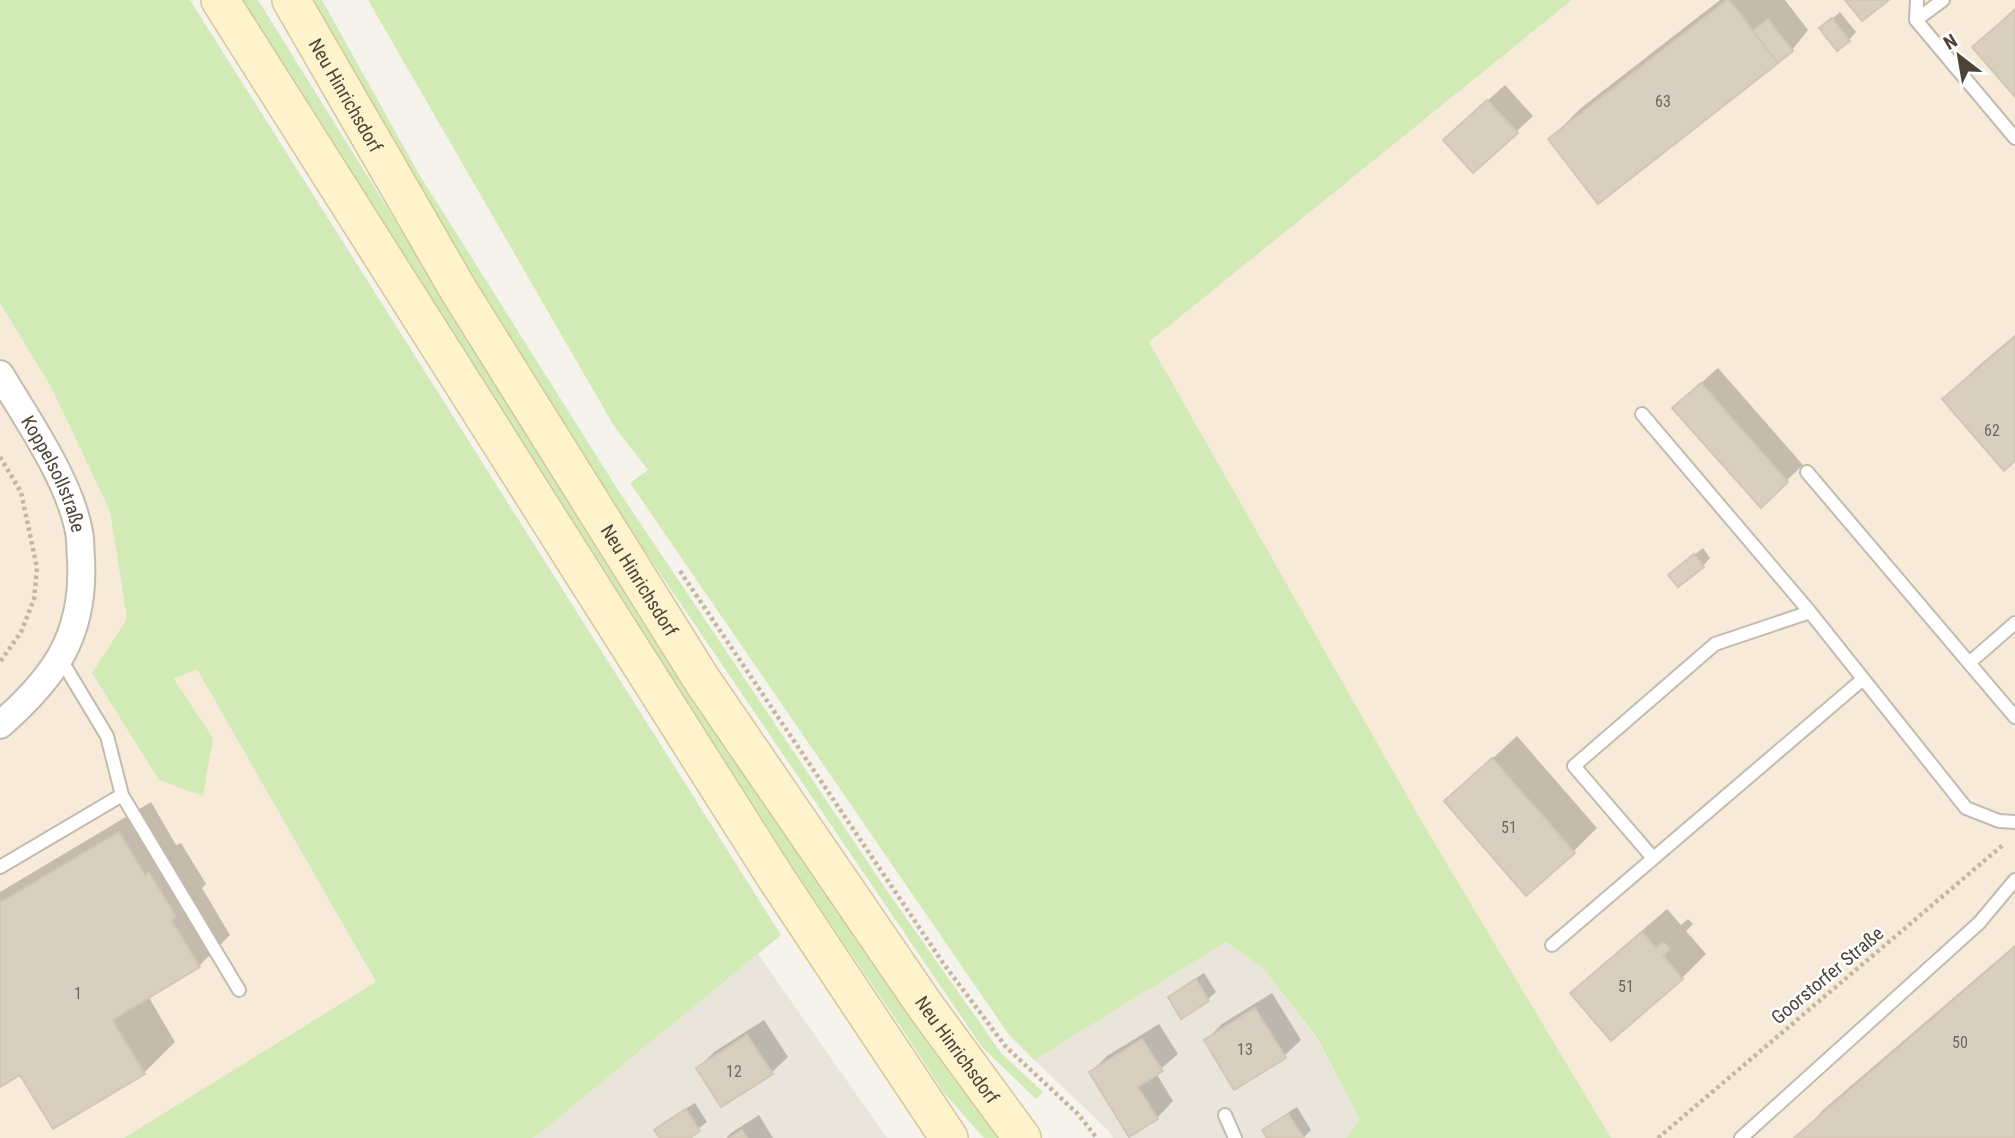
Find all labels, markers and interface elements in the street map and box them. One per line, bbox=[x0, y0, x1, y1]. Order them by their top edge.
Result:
north arrow bbox=[1924, 21, 1994, 91]
text: N bbox=[1940, 29, 1961, 55]
street label: Neu Hinrichsdorf bbox=[304, 35, 387, 156]
house number: 63 bbox=[1655, 92, 1671, 111]
street label: Koppelsollstraße bbox=[16, 411, 90, 534]
house number: 62 bbox=[1984, 421, 2000, 440]
street label: Neu Hinrichsdorf bbox=[596, 520, 683, 641]
house number: 51 bbox=[1501, 818, 1517, 837]
street label: Goorstorfer Straße bbox=[1767, 922, 1888, 1029]
house number: 51 bbox=[1618, 977, 1634, 996]
house number: 1 bbox=[74, 984, 82, 1003]
street label: Neu Hinrichsdorf bbox=[910, 992, 1004, 1108]
house number: 50 bbox=[1952, 1033, 1968, 1052]
house number: 13 bbox=[1237, 1040, 1253, 1059]
house number: 12 bbox=[726, 1062, 742, 1081]

